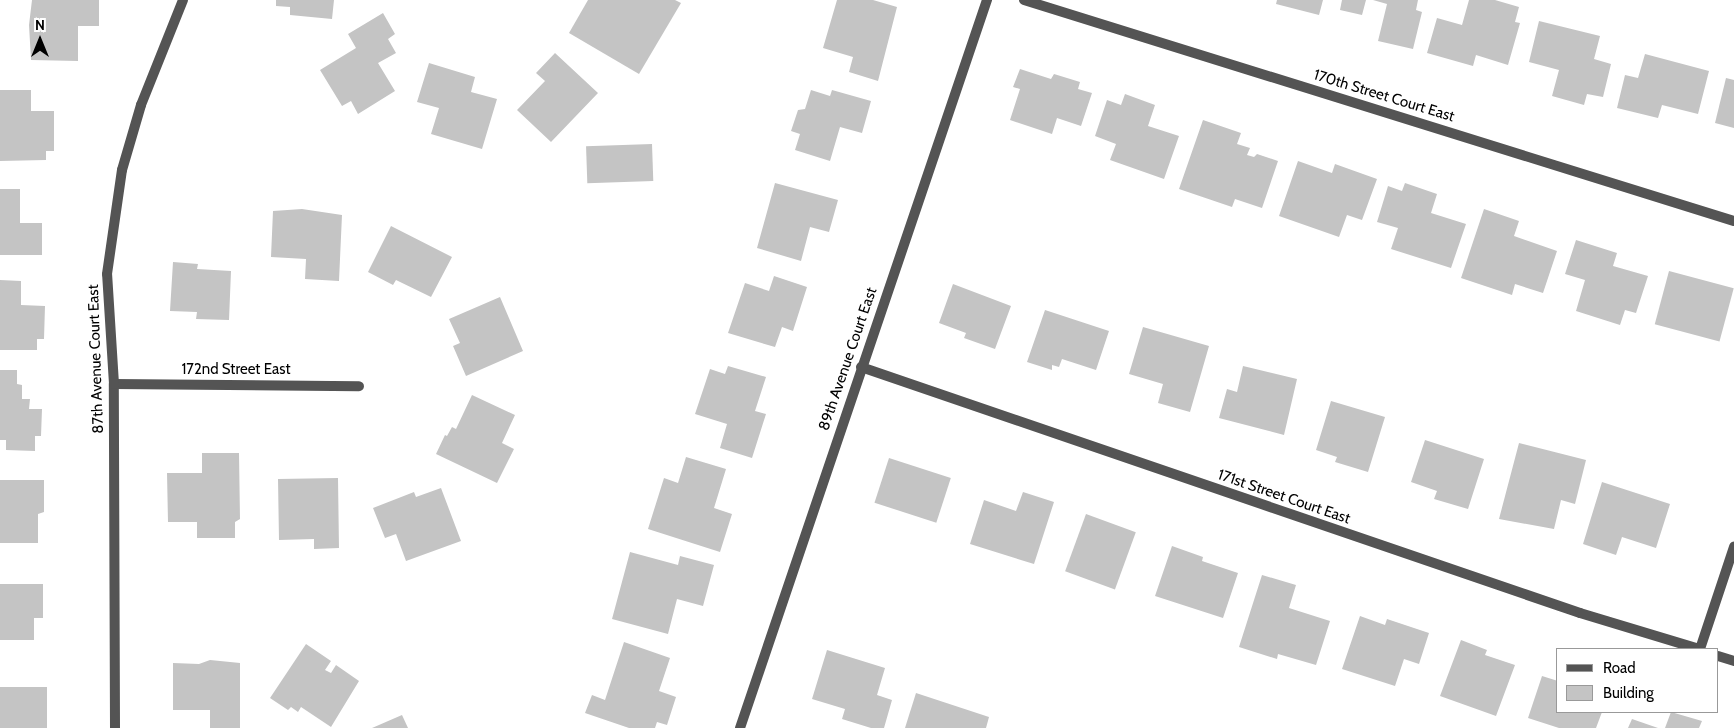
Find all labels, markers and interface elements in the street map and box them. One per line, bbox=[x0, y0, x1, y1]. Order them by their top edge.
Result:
north arrow bbox=[15, 15, 65, 65]
text: N bbox=[35, 16, 45, 34]
street label: 170th Street Court East bbox=[1311, 66, 1457, 126]
street label: 87th Avenue Court East bbox=[84, 284, 108, 434]
street label: 89th Avenue Court East bbox=[815, 285, 881, 433]
street label: 172nd Street East bbox=[181, 361, 291, 379]
street label: 171st Street Court East bbox=[1215, 466, 1353, 528]
legend bbox=[1556, 648, 1719, 713]
text: Road bbox=[1603, 659, 1636, 677]
text: Building bbox=[1603, 684, 1654, 702]

